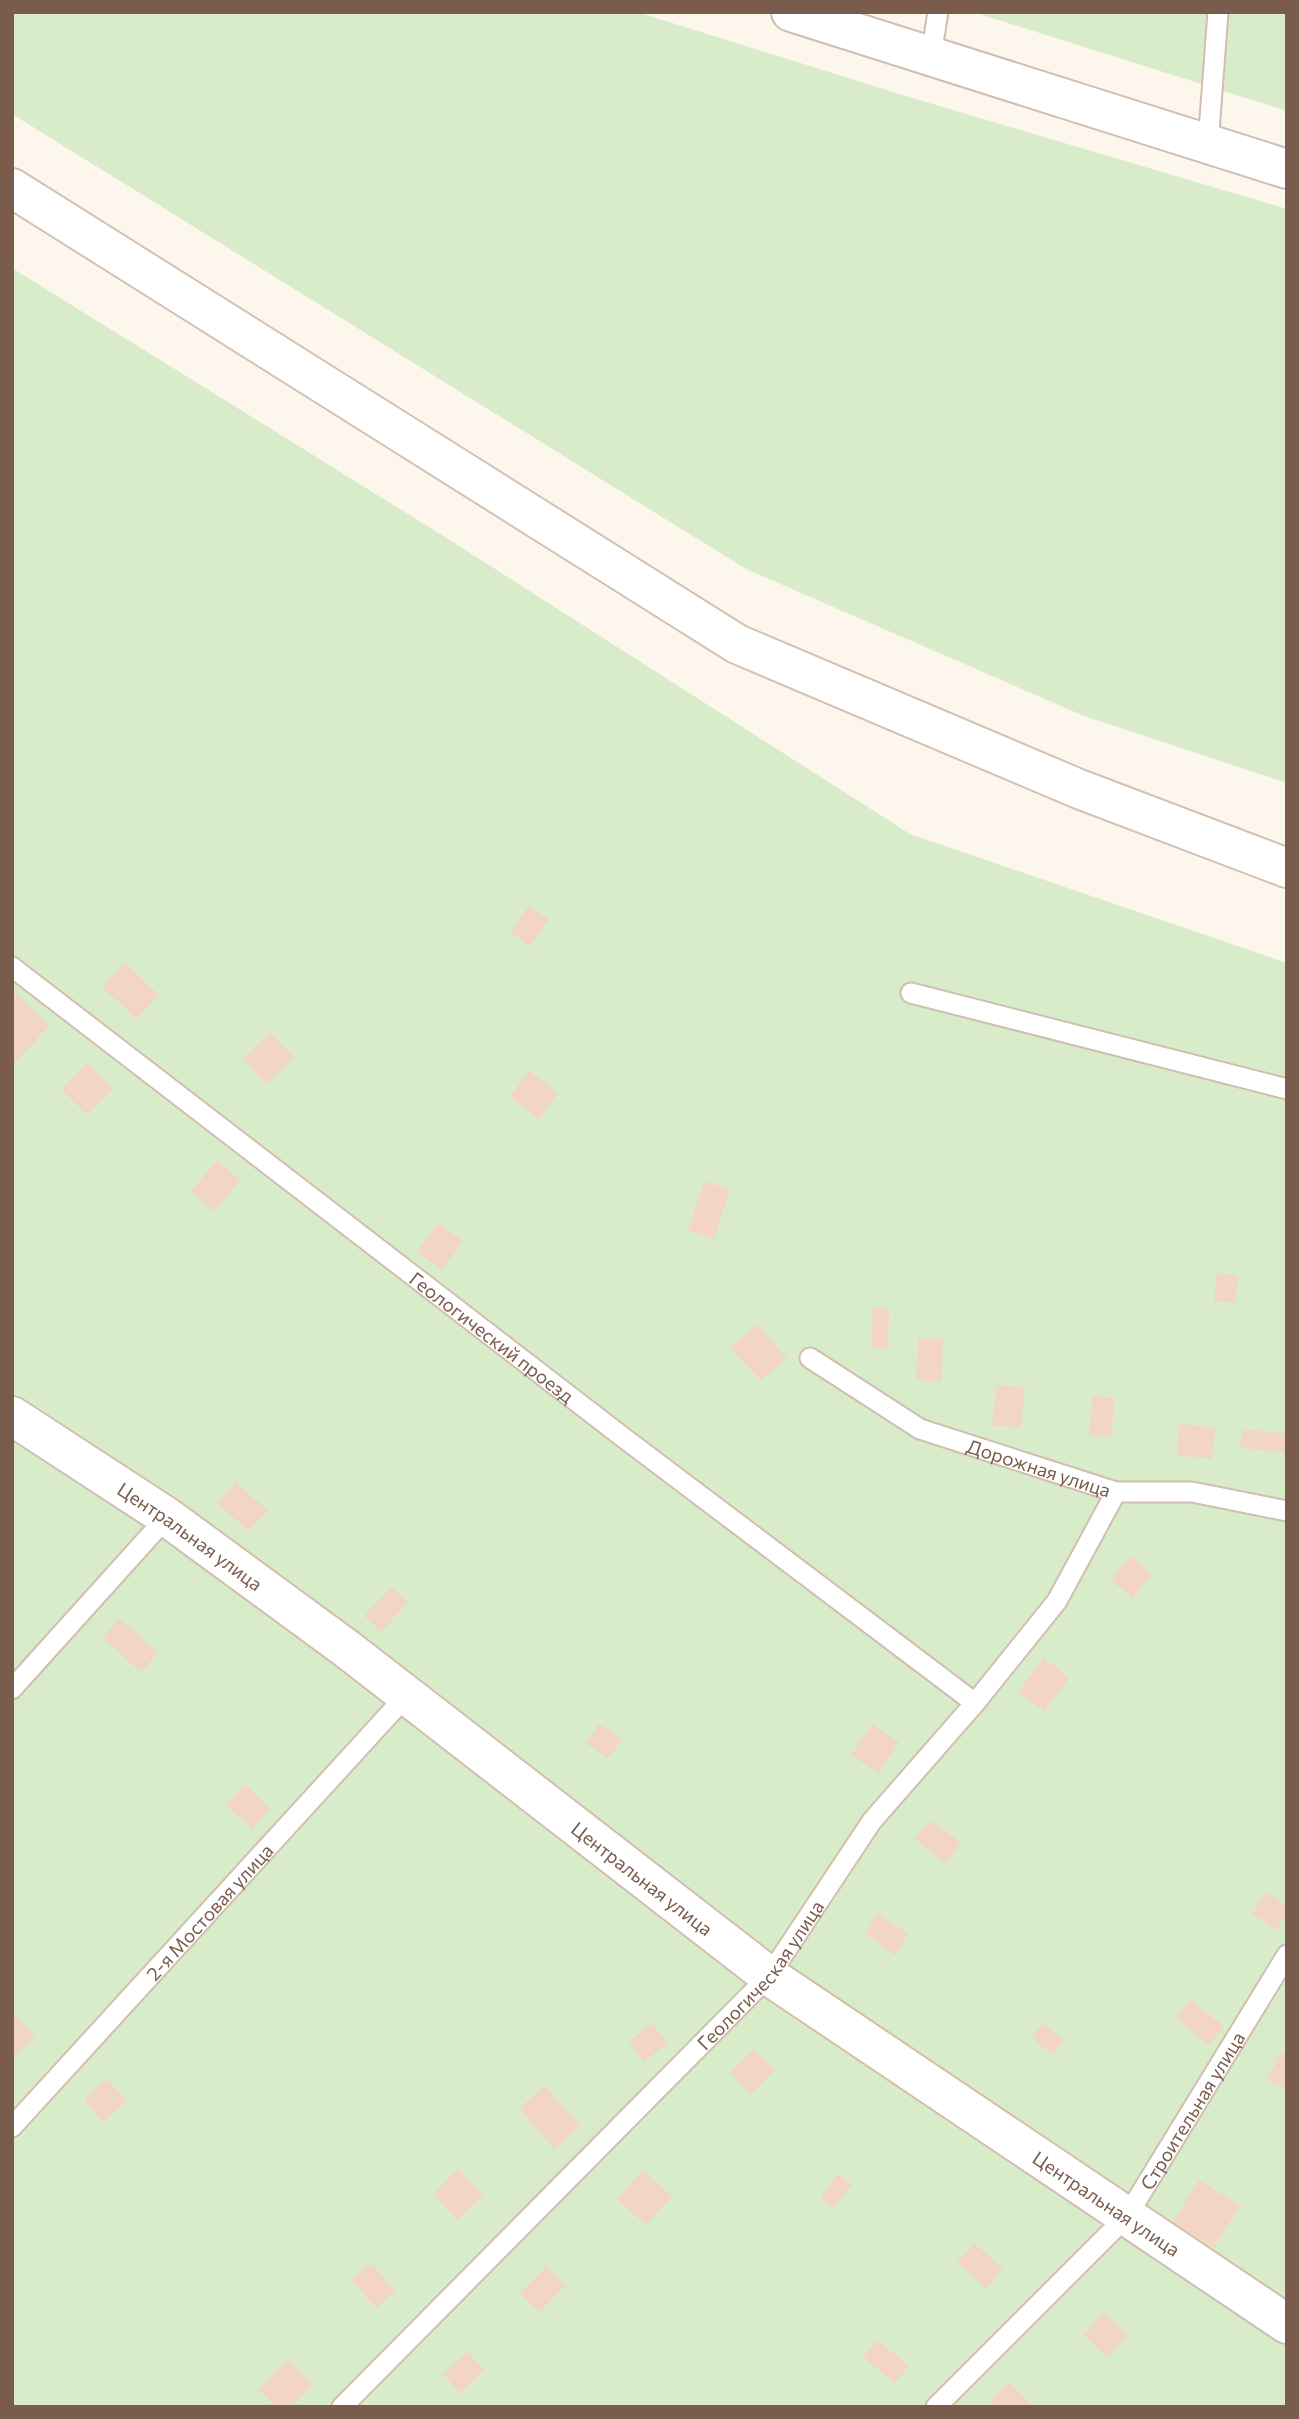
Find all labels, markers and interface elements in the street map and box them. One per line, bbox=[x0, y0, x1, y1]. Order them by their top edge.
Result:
street label: Геологический проезд bbox=[406, 1266, 579, 1407]
street label: Дорожная улица bbox=[964, 1433, 1114, 1501]
street label: Центральная улица bbox=[114, 1477, 268, 1595]
street label: Центральная улица bbox=[567, 1816, 718, 1940]
street label: 2-я Мостовая улица bbox=[141, 1838, 277, 1985]
street label: Геологическая улица bbox=[692, 1896, 828, 2054]
street label: Строительная улица bbox=[1135, 2027, 1249, 2194]
street label: Центральная улица bbox=[1029, 2145, 1185, 2261]

